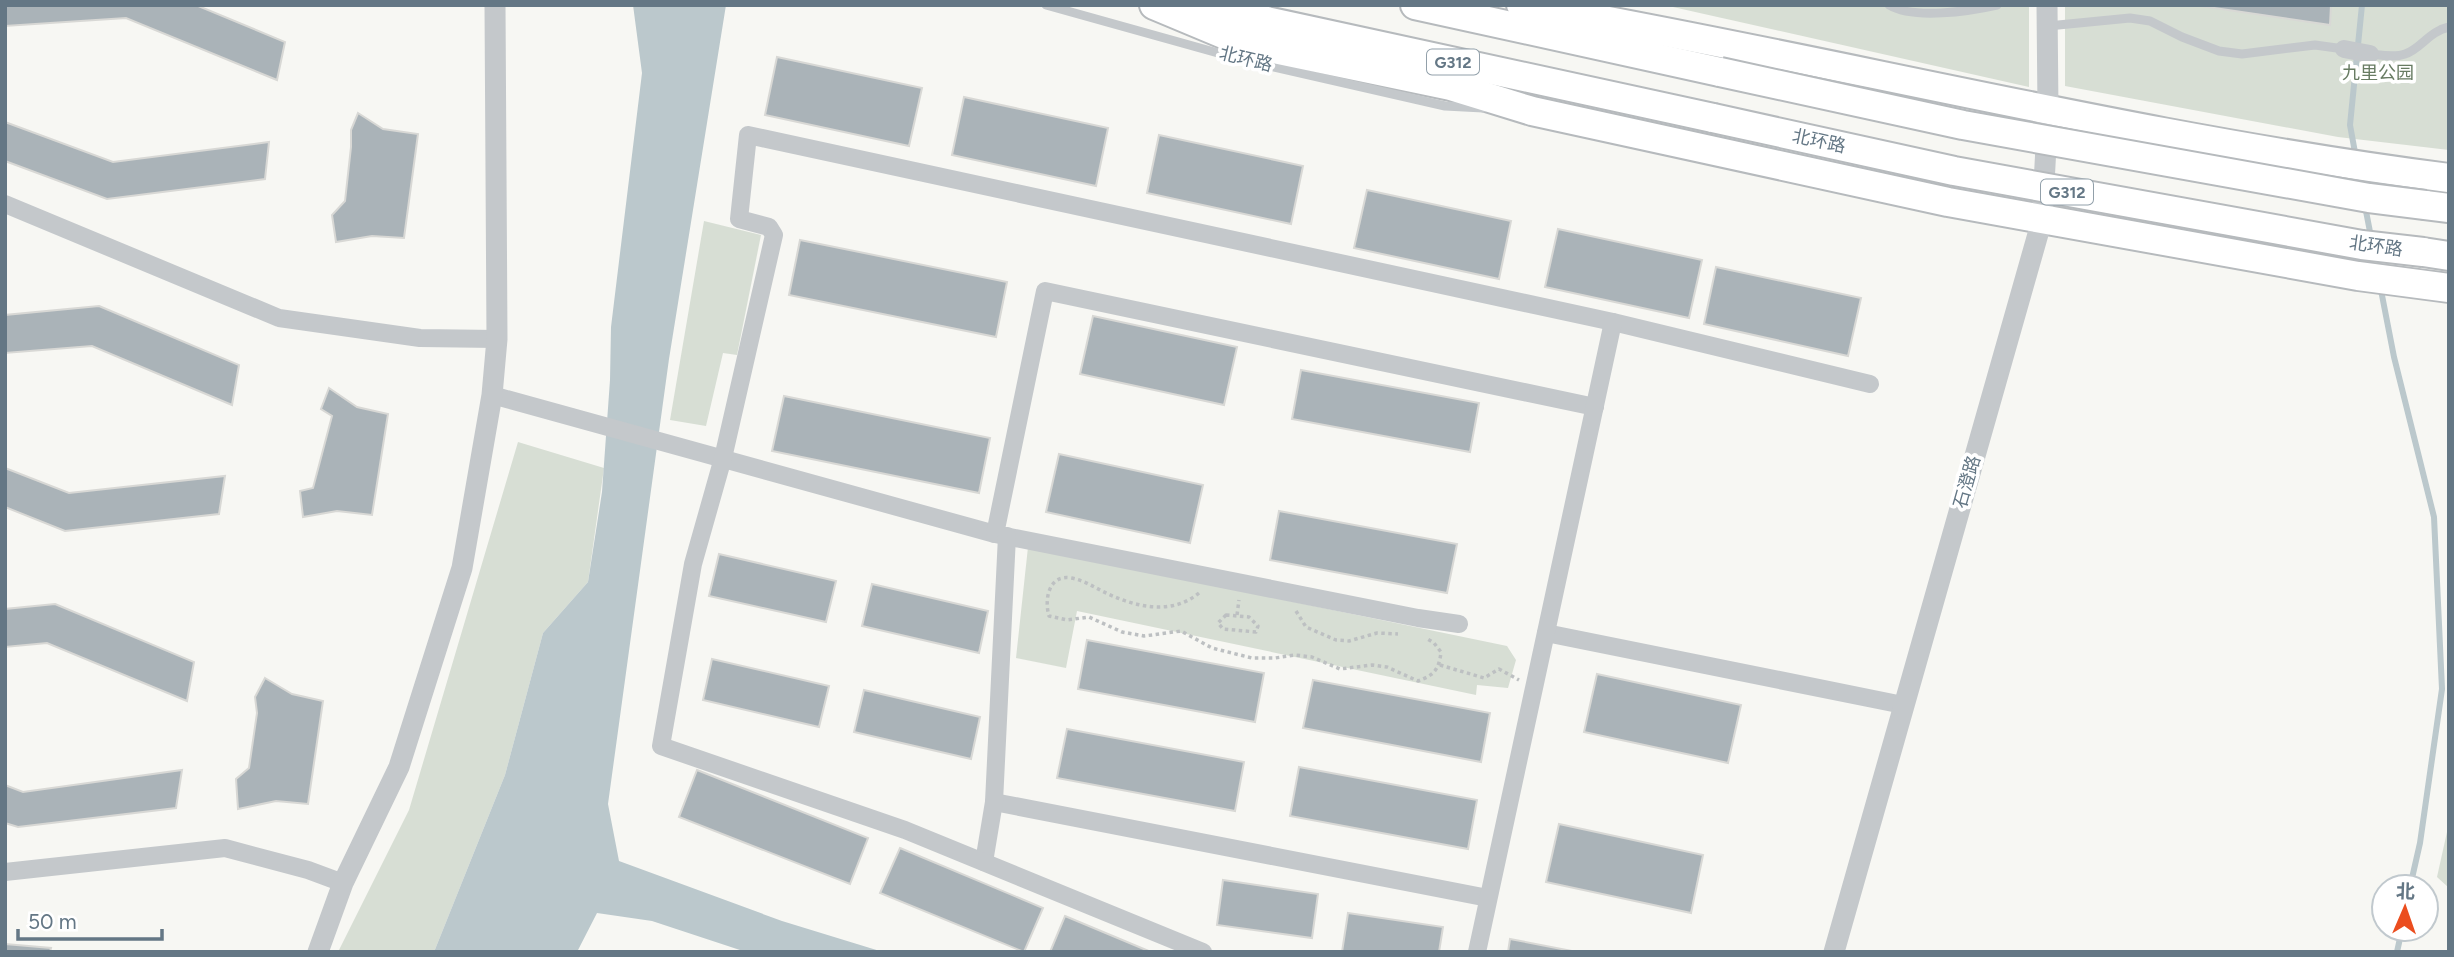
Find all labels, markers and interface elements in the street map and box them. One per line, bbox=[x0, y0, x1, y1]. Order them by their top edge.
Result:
street label: 北环路 bbox=[1217, 42, 1275, 76]
road number: G312 bbox=[1427, 50, 1479, 74]
park label: 九里公园 bbox=[2342, 62, 2414, 84]
street label: 北环路 bbox=[1790, 125, 1848, 157]
road number: G312 bbox=[2041, 180, 2093, 204]
street label: 北环路 bbox=[2348, 231, 2404, 261]
street label: 石澄路 bbox=[1949, 453, 1985, 511]
north arrow bbox=[2370, 873, 2440, 943]
text: 北 bbox=[2396, 880, 2415, 903]
scale bar bbox=[18, 898, 161, 942]
text: 50 m bbox=[28, 909, 77, 934]

